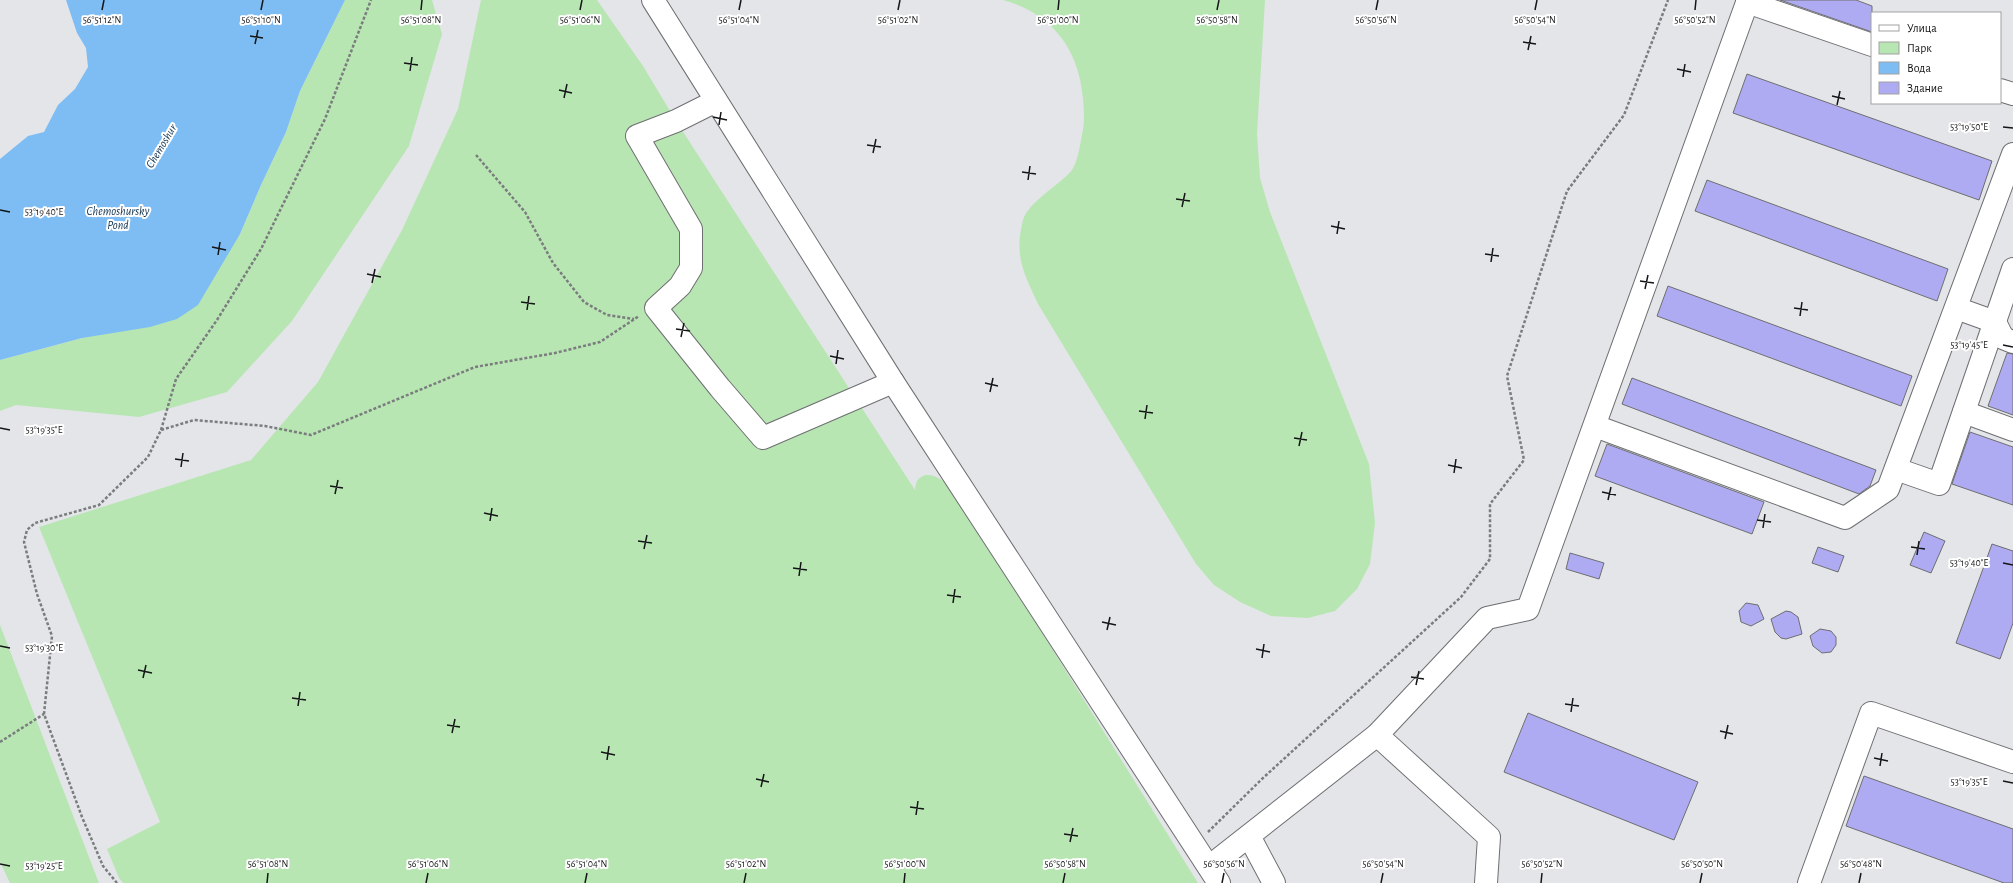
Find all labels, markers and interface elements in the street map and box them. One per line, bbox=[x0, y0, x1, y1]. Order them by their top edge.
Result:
legend bbox=[1871, 12, 2001, 104]
text: 56°51'12"N bbox=[83, 15, 121, 25]
text: 56°51'10"N bbox=[241, 15, 281, 25]
text: 56°51'08"N bbox=[401, 15, 441, 25]
text: 56°51'06"N bbox=[560, 15, 600, 25]
text: 56°51'04"N bbox=[719, 15, 759, 25]
text: 56°51'02"N bbox=[878, 15, 918, 25]
text: 56°51'00"N bbox=[1037, 15, 1079, 25]
text: 56°50'58"N bbox=[1196, 15, 1238, 25]
text: 56°50'56"N bbox=[1355, 15, 1397, 25]
text: 56°50'54"N bbox=[1514, 15, 1556, 25]
text: 56°50'52"N bbox=[1674, 15, 1716, 25]
text: Улица bbox=[1907, 22, 1937, 34]
text: Парк bbox=[1907, 42, 1932, 54]
text: Вода bbox=[1907, 62, 1931, 74]
text: Здание bbox=[1907, 82, 1943, 94]
water label: Chemoshur bbox=[143, 121, 179, 170]
text: 53°19'50"E bbox=[1950, 122, 1988, 132]
water label: Chemoshursky Pond bbox=[87, 205, 150, 231]
text: 53°19'40"E bbox=[25, 207, 64, 217]
text: 53°19'45"E bbox=[1950, 340, 1988, 350]
text: 53°19'35"E bbox=[26, 425, 63, 435]
text: 53°19'40"E bbox=[1950, 558, 1989, 568]
text: 53°19'30"E bbox=[25, 643, 63, 653]
text: 53°19'35"E bbox=[1951, 777, 1988, 787]
text: 56°51'08"N bbox=[248, 859, 288, 869]
text: 56°51'06"N bbox=[408, 859, 448, 869]
text: 56°51'04"N bbox=[567, 859, 607, 869]
text: 56°51'02"N bbox=[726, 859, 766, 869]
text: 56°51'00"N bbox=[884, 859, 926, 869]
text: 56°50'58"N bbox=[1044, 859, 1086, 869]
text: 56°50'56"N bbox=[1203, 859, 1245, 869]
text: 56°50'54"N bbox=[1362, 859, 1404, 869]
text: 56°50'52"N bbox=[1521, 859, 1563, 869]
text: 56°50'50"N bbox=[1681, 859, 1723, 869]
text: 56°50'48"N bbox=[1840, 859, 1882, 869]
text: 53°19'25"E bbox=[25, 861, 63, 871]

